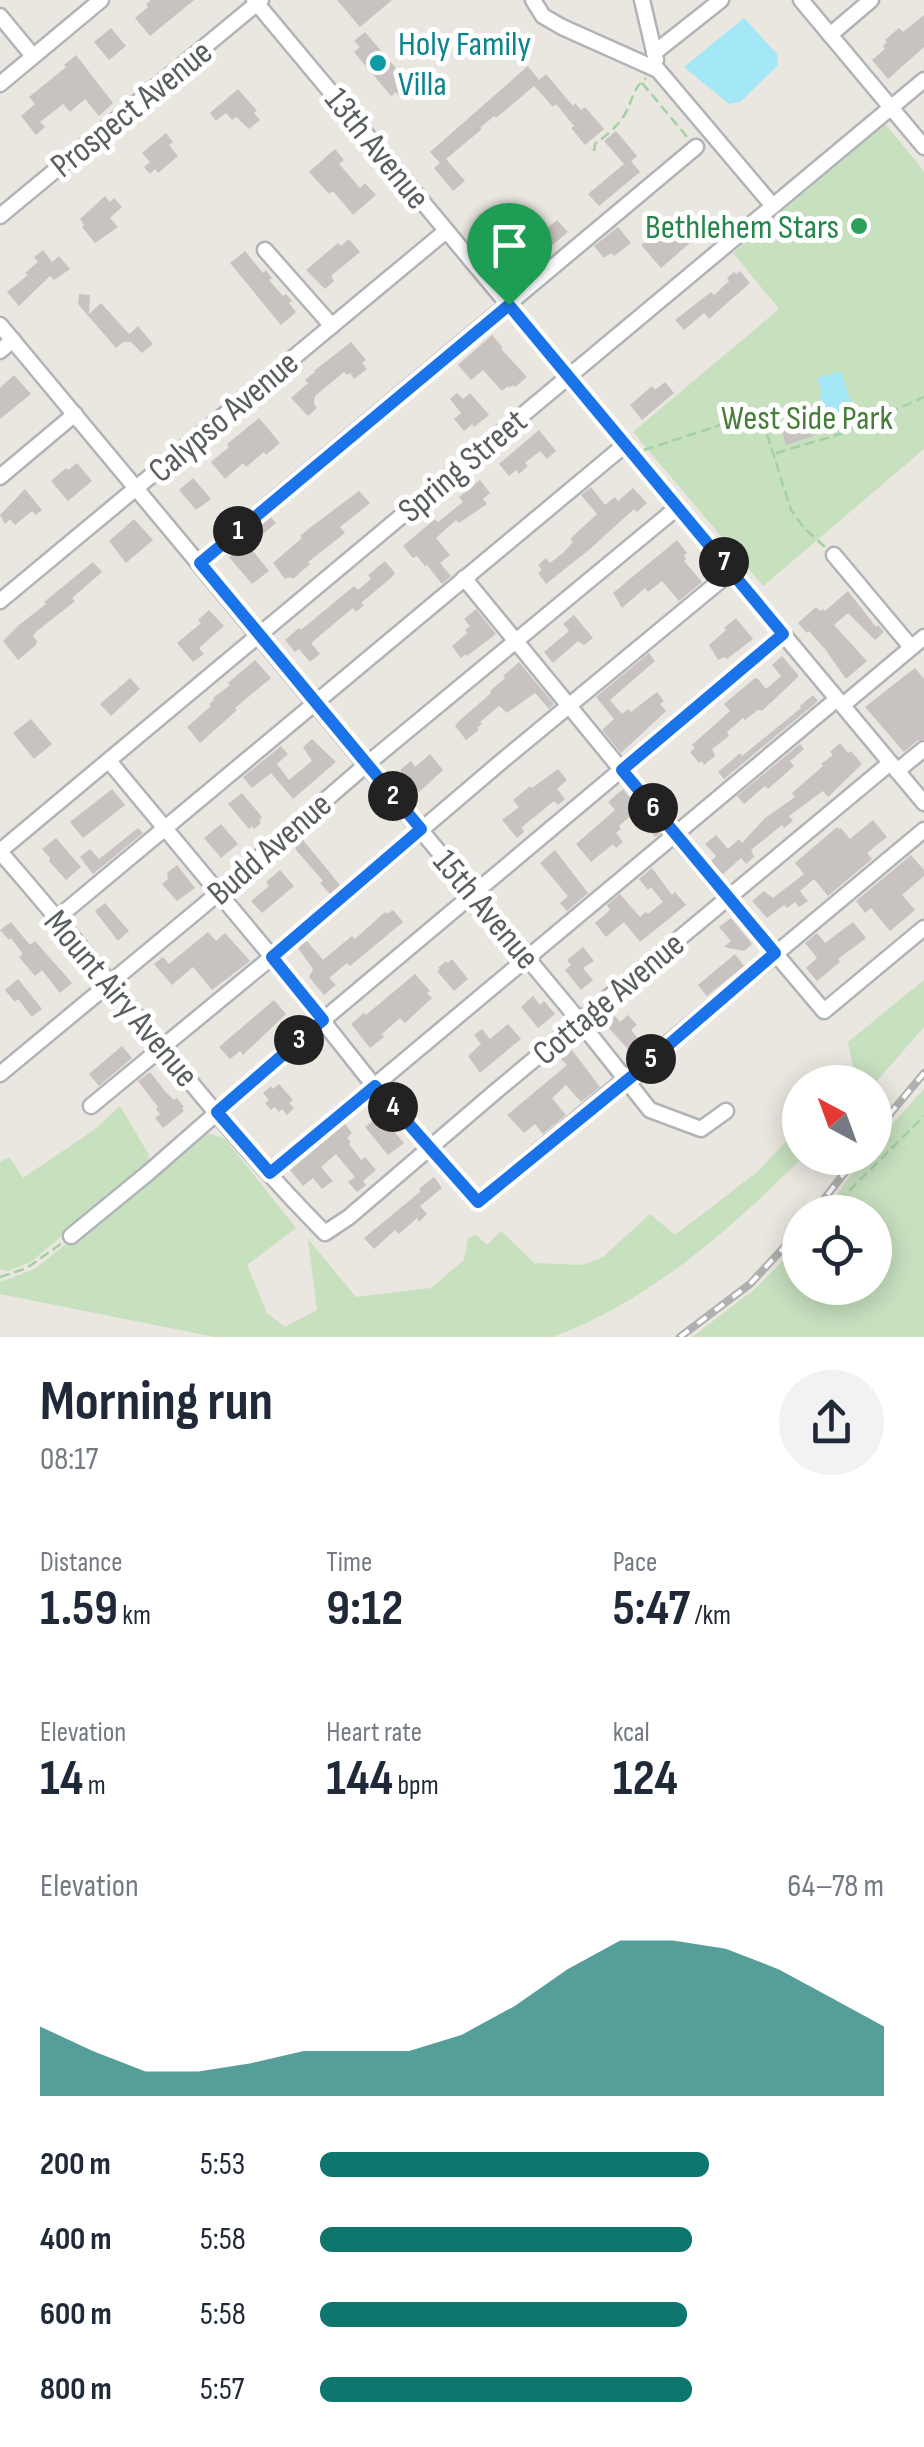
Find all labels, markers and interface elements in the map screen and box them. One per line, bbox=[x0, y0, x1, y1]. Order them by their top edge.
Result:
place label: Holy Family Villa bbox=[398, 23, 531, 106]
street label: Prospect Avenue bbox=[42, 31, 221, 187]
marker: Holy Family Villa bbox=[367, 52, 389, 74]
street label: 13th Avenue bbox=[315, 80, 439, 218]
pin bbox=[467, 203, 552, 306]
place label: Bethlehem Stars bbox=[645, 206, 839, 249]
marker: Bethlehem Stars bbox=[848, 215, 870, 237]
icon: arrive bbox=[482, 218, 537, 273]
street label: Calypso Avenue bbox=[140, 342, 308, 492]
park label: West Side Park bbox=[721, 397, 894, 440]
street label: Spring Street bbox=[390, 400, 536, 532]
pin: 1 bbox=[213, 506, 263, 556]
text: 1 bbox=[233, 514, 243, 547]
pin: 7 bbox=[699, 537, 749, 587]
text: 7 bbox=[718, 545, 730, 578]
pin: 2 bbox=[368, 771, 418, 821]
text: 2 bbox=[387, 779, 399, 812]
pin: 6 bbox=[628, 783, 678, 833]
street label: Budd Avenue bbox=[199, 784, 341, 915]
text: 6 bbox=[646, 791, 660, 824]
street label: 15th Avenue bbox=[423, 841, 548, 979]
street label: Mount Airy Avenue bbox=[34, 902, 207, 1096]
street label: Cottage Avenue bbox=[524, 923, 694, 1075]
pin: 3 bbox=[274, 1015, 324, 1065]
text: 3 bbox=[293, 1023, 305, 1056]
pin: 5 bbox=[626, 1034, 676, 1084]
text: 5 bbox=[645, 1042, 657, 1075]
north arrow bbox=[782, 1065, 892, 1175]
map controls bbox=[782, 1065, 892, 1305]
pin: 4 bbox=[368, 1082, 418, 1132]
text: 4 bbox=[386, 1090, 400, 1123]
button: locate bbox=[782, 1195, 892, 1305]
text: Morning run bbox=[40, 1369, 273, 1436]
button: share bbox=[779, 1370, 884, 1475]
text: 08:17 bbox=[40, 1440, 98, 1479]
text: Distance bbox=[40, 1546, 123, 1579]
text: Time bbox=[326, 1546, 372, 1579]
text: Pace bbox=[613, 1546, 657, 1579]
text: 1.59 bbox=[40, 1579, 118, 1639]
text: 9:12 bbox=[326, 1579, 403, 1639]
text: 5:47 bbox=[613, 1579, 690, 1639]
text: km bbox=[118, 1599, 151, 1632]
text: /km bbox=[690, 1599, 731, 1632]
text: Elevation bbox=[40, 1716, 126, 1749]
text: Heart rate bbox=[326, 1716, 422, 1749]
text: kcal bbox=[613, 1716, 650, 1749]
text: 14 bbox=[40, 1749, 83, 1809]
text: 144 bbox=[326, 1749, 393, 1809]
text: 124 bbox=[613, 1749, 678, 1809]
text: m bbox=[83, 1769, 106, 1802]
text: bpm bbox=[393, 1769, 439, 1802]
text: Elevation bbox=[40, 1867, 139, 1906]
text: 64–78 m bbox=[787, 1867, 884, 1906]
text: 200 m bbox=[40, 2145, 111, 2184]
text: 5:53 bbox=[200, 2145, 245, 2184]
text: 400 m bbox=[40, 2220, 112, 2259]
text: 5:58 bbox=[200, 2220, 246, 2259]
text: 600 m bbox=[40, 2295, 112, 2334]
text: 5:58 bbox=[200, 2295, 246, 2334]
text: 800 m bbox=[40, 2370, 112, 2409]
text: 5:57 bbox=[200, 2370, 244, 2409]

